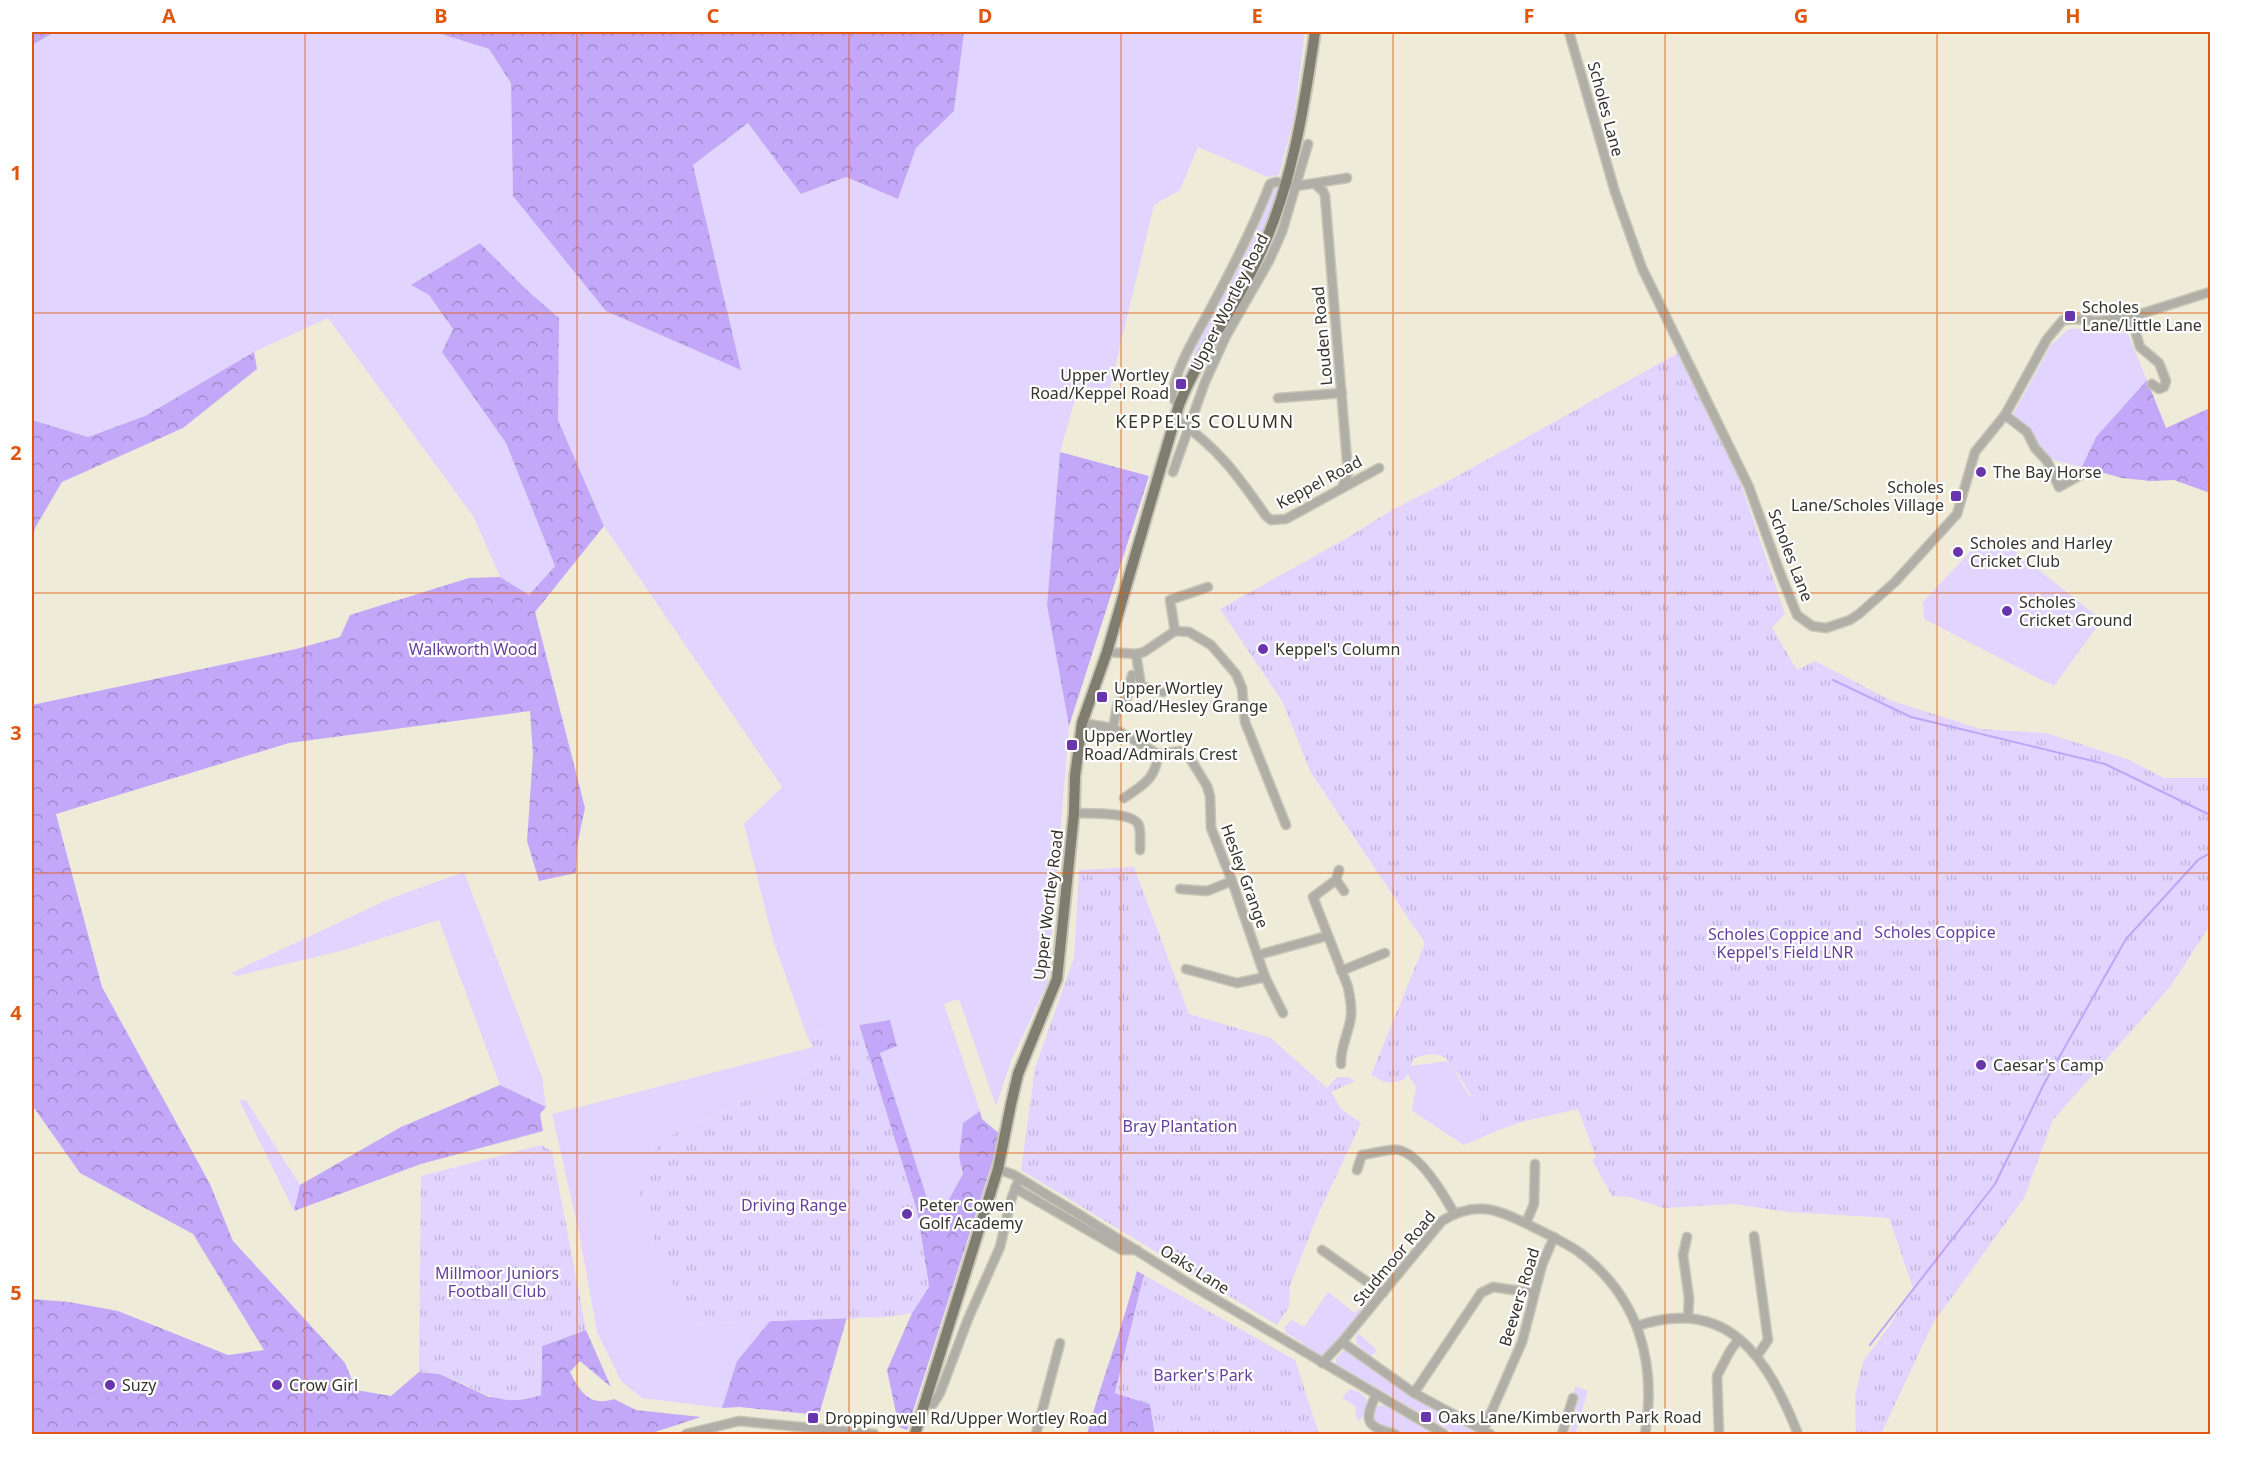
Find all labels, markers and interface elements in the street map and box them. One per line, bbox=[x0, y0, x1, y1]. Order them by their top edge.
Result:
text: A bbox=[162, 2, 176, 29]
text: B bbox=[434, 2, 448, 29]
text: C bbox=[707, 2, 720, 29]
text: D bbox=[978, 2, 992, 29]
text: E bbox=[1251, 2, 1263, 29]
text: F bbox=[1524, 2, 1534, 29]
text: G bbox=[1794, 2, 1808, 29]
text: H bbox=[2065, 2, 2081, 29]
street label: Scholes Lane bbox=[1583, 59, 1629, 159]
text: 1 bbox=[10, 159, 22, 186]
street label: Upper Wortley Road bbox=[1185, 230, 1273, 374]
street label: Louden Road bbox=[1307, 286, 1337, 386]
place label: Scholes Lane/Little Lane bbox=[2082, 296, 2202, 336]
marker: Scholes Lane/Little Lane bbox=[2063, 309, 2077, 323]
place label: Upper Wortley Road/Keppel Road bbox=[1030, 364, 1170, 404]
marker: Upper Wortley Road/Keppel Road bbox=[1174, 377, 1188, 391]
district label: KEPPEL'S COLUMN bbox=[1115, 409, 1295, 433]
text: 2 bbox=[10, 439, 22, 466]
street label: Keppel Road bbox=[1272, 450, 1366, 514]
place label: The Bay Horse bbox=[1993, 461, 2102, 483]
marker: The Bay Horse bbox=[1974, 465, 1988, 479]
place label: Scholes Lane/Scholes Village bbox=[1791, 476, 1944, 516]
marker: Scholes Lane/Scholes Village bbox=[1949, 489, 1963, 503]
street label: Scholes Lane bbox=[1763, 506, 1819, 604]
place label: Scholes and Harley Cricket Club bbox=[1970, 532, 2113, 572]
marker: Scholes and Harley Cricket Club bbox=[1951, 545, 1965, 559]
place label: Scholes Cricket Ground bbox=[2019, 591, 2132, 631]
marker: Scholes Cricket Ground bbox=[2000, 604, 2014, 618]
park label: Walkworth Wood bbox=[409, 638, 537, 660]
place label: Keppel's Column bbox=[1275, 638, 1400, 660]
marker: Keppel's Column bbox=[1256, 642, 1270, 656]
place label: Upper Wortley Road/Hesley Grange bbox=[1114, 677, 1268, 717]
marker: Upper Wortley Road/Hesley Grange bbox=[1095, 690, 1109, 704]
text: 3 bbox=[10, 719, 22, 746]
place label: Upper Wortley Road/Admirals Crest bbox=[1084, 725, 1238, 765]
marker: Upper Wortley Road/Admirals Crest bbox=[1065, 738, 1079, 752]
street label: Hesley Grange bbox=[1216, 821, 1274, 931]
street label: Upper Wortley Road bbox=[1028, 829, 1068, 981]
park label: Scholes Coppice bbox=[1874, 921, 1996, 943]
park label: Scholes Coppice and Keppel's Field LNR bbox=[1708, 923, 1862, 963]
text: 4 bbox=[10, 999, 22, 1026]
place label: Caesar's Camp bbox=[1993, 1054, 2104, 1076]
marker: Caesar's Camp bbox=[1974, 1058, 1988, 1072]
park label: Bray Plantation bbox=[1123, 1115, 1237, 1137]
park label: Driving Range bbox=[741, 1194, 847, 1216]
place label: Peter Cowen Golf Academy bbox=[919, 1194, 1024, 1234]
street label: Studmoor Road bbox=[1348, 1206, 1440, 1310]
marker: Peter Cowen Golf Academy bbox=[900, 1207, 914, 1221]
street label: Oaks Lane bbox=[1156, 1239, 1234, 1299]
street label: Beevers Road bbox=[1494, 1245, 1544, 1349]
park label: Millmoor Juniors Football Club bbox=[435, 1262, 559, 1302]
text: 5 bbox=[10, 1279, 22, 1306]
park label: Barker's Park bbox=[1153, 1364, 1253, 1386]
place label: Suzy bbox=[122, 1374, 157, 1396]
place label: Crow Girl bbox=[289, 1374, 358, 1396]
marker: Suzy bbox=[103, 1378, 117, 1392]
marker: Crow Girl bbox=[270, 1378, 284, 1392]
place label: Oaks Lane/Kimberworth Park Road bbox=[1438, 1406, 1702, 1428]
place label: Droppingwell Rd/Upper Wortley Road bbox=[825, 1407, 1107, 1429]
marker: Oaks Lane/Kimberworth Park Road bbox=[1419, 1410, 1433, 1424]
marker: Droppingwell Rd/Upper Wortley Road bbox=[806, 1411, 820, 1425]

